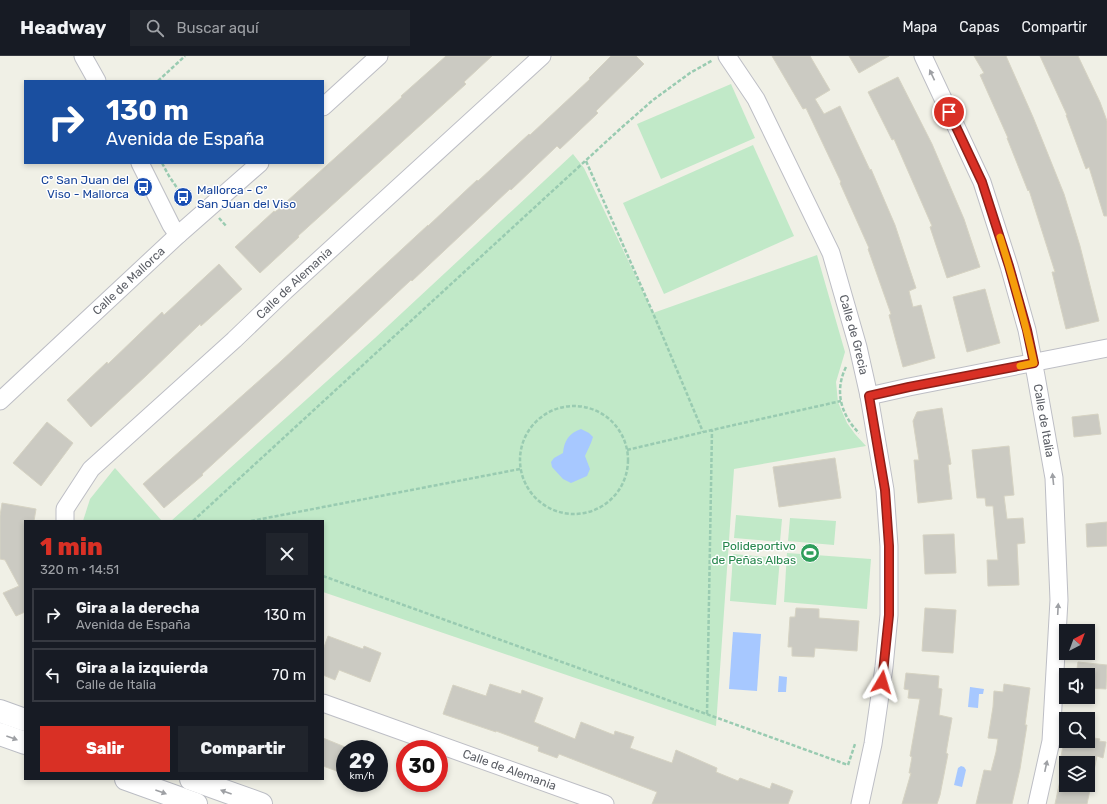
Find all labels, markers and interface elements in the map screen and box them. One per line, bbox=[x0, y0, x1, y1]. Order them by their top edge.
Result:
search box bbox=[130, 10, 410, 46]
text: Headway bbox=[20, 16, 106, 39]
icon: search bbox=[144, 17, 166, 39]
text: Buscar aquí bbox=[176, 19, 259, 37]
text: Mapa bbox=[902, 19, 937, 36]
text: Capas bbox=[959, 19, 1000, 36]
text: Compartir bbox=[1022, 19, 1087, 36]
one-way arrow bbox=[929, 69, 935, 81]
text: 130 m bbox=[106, 94, 189, 127]
pin bbox=[932, 95, 966, 129]
icon: right bbox=[40, 96, 92, 148]
icon: arrive bbox=[938, 101, 960, 123]
text: Avenida de España bbox=[106, 128, 264, 150]
place label: Cº San Juan del Viso - Mallorca bbox=[41, 173, 129, 201]
bus stop icon: Cº San Juan del Viso - Mallorca bbox=[132, 176, 154, 198]
place label: Mallorca - Cº San Juan del Viso bbox=[197, 183, 296, 211]
bus stop icon: Mallorca - Cº San Juan del Viso bbox=[172, 186, 194, 208]
street label: Calle de Mallorca bbox=[90, 244, 168, 318]
street label: Calle de Alemania bbox=[253, 245, 335, 322]
street label: Calle de Grecia bbox=[836, 293, 871, 376]
street label: Calle de Italia bbox=[1031, 383, 1057, 458]
one-way arrow bbox=[1050, 473, 1056, 485]
text: 1 min bbox=[40, 533, 103, 561]
button: close bbox=[266, 533, 308, 575]
place label: Polideportivo de Peñas Albas bbox=[711, 539, 796, 567]
sports icon: Polideportivo de Peñas Albas bbox=[799, 542, 821, 564]
text: 320 m · 14:51 bbox=[40, 562, 119, 577]
text: Gira a la derecha bbox=[76, 599, 200, 617]
one-way arrow bbox=[1055, 603, 1062, 615]
icon: right bbox=[42, 604, 64, 626]
text: 130 m bbox=[264, 606, 306, 624]
text: Avenida de España bbox=[76, 617, 190, 632]
north arrow bbox=[1059, 624, 1095, 660]
map controls bbox=[1059, 624, 1095, 792]
text: Gira a la izquierda bbox=[76, 659, 208, 677]
position arrow bbox=[861, 661, 903, 703]
icon: left bbox=[42, 664, 64, 686]
text: 70 m bbox=[272, 666, 306, 684]
button: sound bbox=[1059, 668, 1095, 704]
text: Calle de Italia bbox=[76, 677, 156, 692]
button: search bbox=[1059, 712, 1095, 748]
button: Salir bbox=[40, 726, 170, 772]
button: Compartir bbox=[178, 726, 308, 772]
one-way arrow bbox=[7, 736, 19, 742]
speed limit sign: 30 bbox=[396, 740, 448, 792]
street label: Calle de Alemania bbox=[461, 747, 558, 793]
text: 29 bbox=[349, 749, 375, 773]
button: layers bbox=[1059, 756, 1095, 792]
one-way arrow bbox=[1043, 760, 1049, 772]
text: km/h bbox=[350, 770, 374, 782]
one-way arrow bbox=[219, 788, 231, 794]
one-way arrow bbox=[156, 789, 168, 795]

